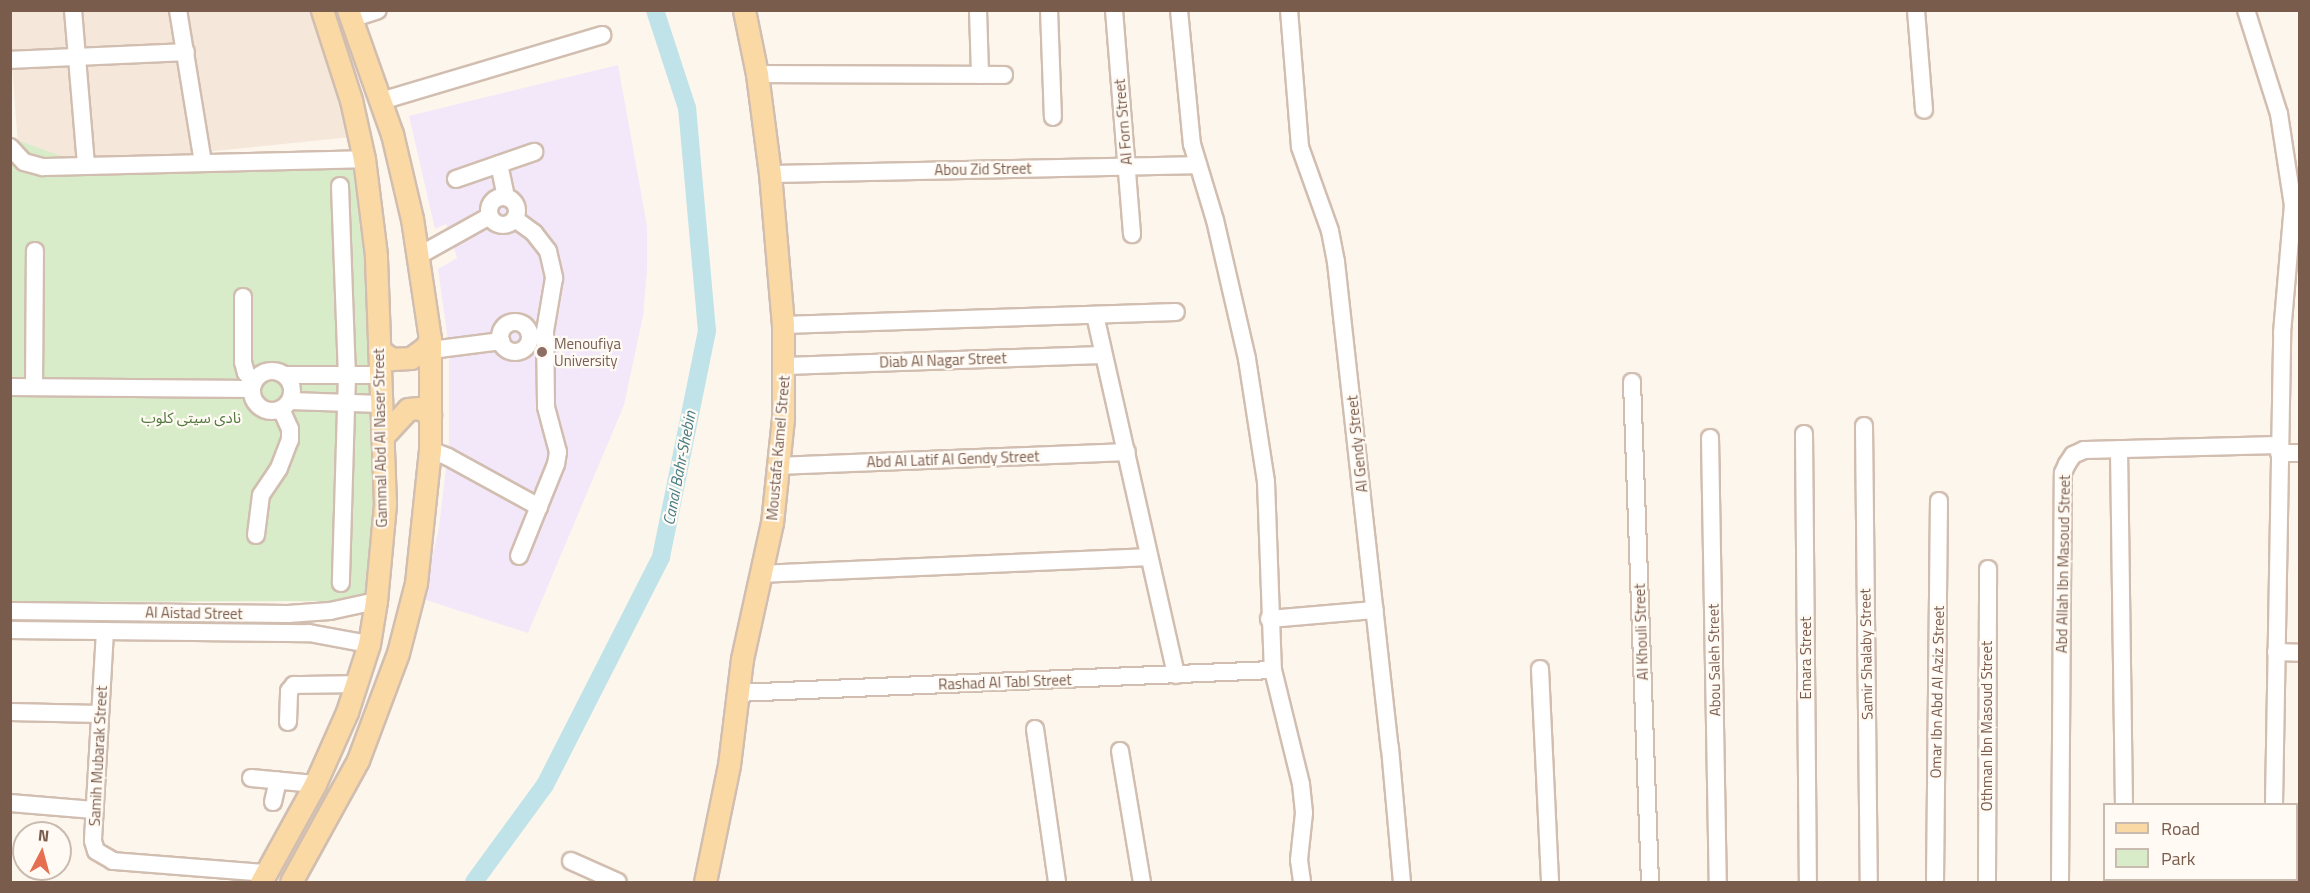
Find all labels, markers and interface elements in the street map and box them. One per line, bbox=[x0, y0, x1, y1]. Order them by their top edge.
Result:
street label: Al Forn Street bbox=[1110, 78, 1136, 166]
street label: Abou Zid Street bbox=[934, 159, 1032, 179]
place label: Menoufiya University bbox=[554, 334, 621, 369]
marker: Menoufiya University bbox=[535, 345, 549, 359]
street label: Gammal Abd Al Naser Street bbox=[369, 348, 391, 528]
street label: Diab Al Nagar Street bbox=[879, 349, 1007, 371]
street label: Moustafa Kamel Street bbox=[763, 375, 793, 521]
street label: Al Gendy Street bbox=[1343, 394, 1371, 494]
park label: نادى سيتى كلوب bbox=[141, 409, 241, 427]
water label: Canal Bahr-Shebin bbox=[659, 409, 699, 527]
street label: Abd Al Latif Al Gendy Street bbox=[866, 447, 1040, 471]
street label: Abd Allah Ibn Masoud Street bbox=[2052, 475, 2074, 653]
street label: Al Khouli Street bbox=[1630, 583, 1652, 681]
street label: Samir Shalaby Street bbox=[1856, 588, 1876, 720]
street label: Al Aistad Street bbox=[145, 603, 243, 623]
street label: Abou Saleh Street bbox=[1704, 603, 1724, 717]
street label: Omar Ibn Abd Al Aziz Street bbox=[1926, 605, 1948, 779]
street label: Emara Street bbox=[1797, 616, 1815, 700]
street label: Othman Ibn Masoud Street bbox=[1978, 641, 1996, 811]
street label: Rashad Al Tabl Street bbox=[938, 671, 1072, 693]
street label: Samih Mubarak Street bbox=[85, 685, 111, 827]
legend bbox=[2103, 803, 2298, 881]
text: Road bbox=[2161, 815, 2200, 842]
north arrow bbox=[12, 821, 72, 881]
text: N bbox=[37, 823, 50, 848]
text: Park bbox=[2161, 845, 2195, 872]

